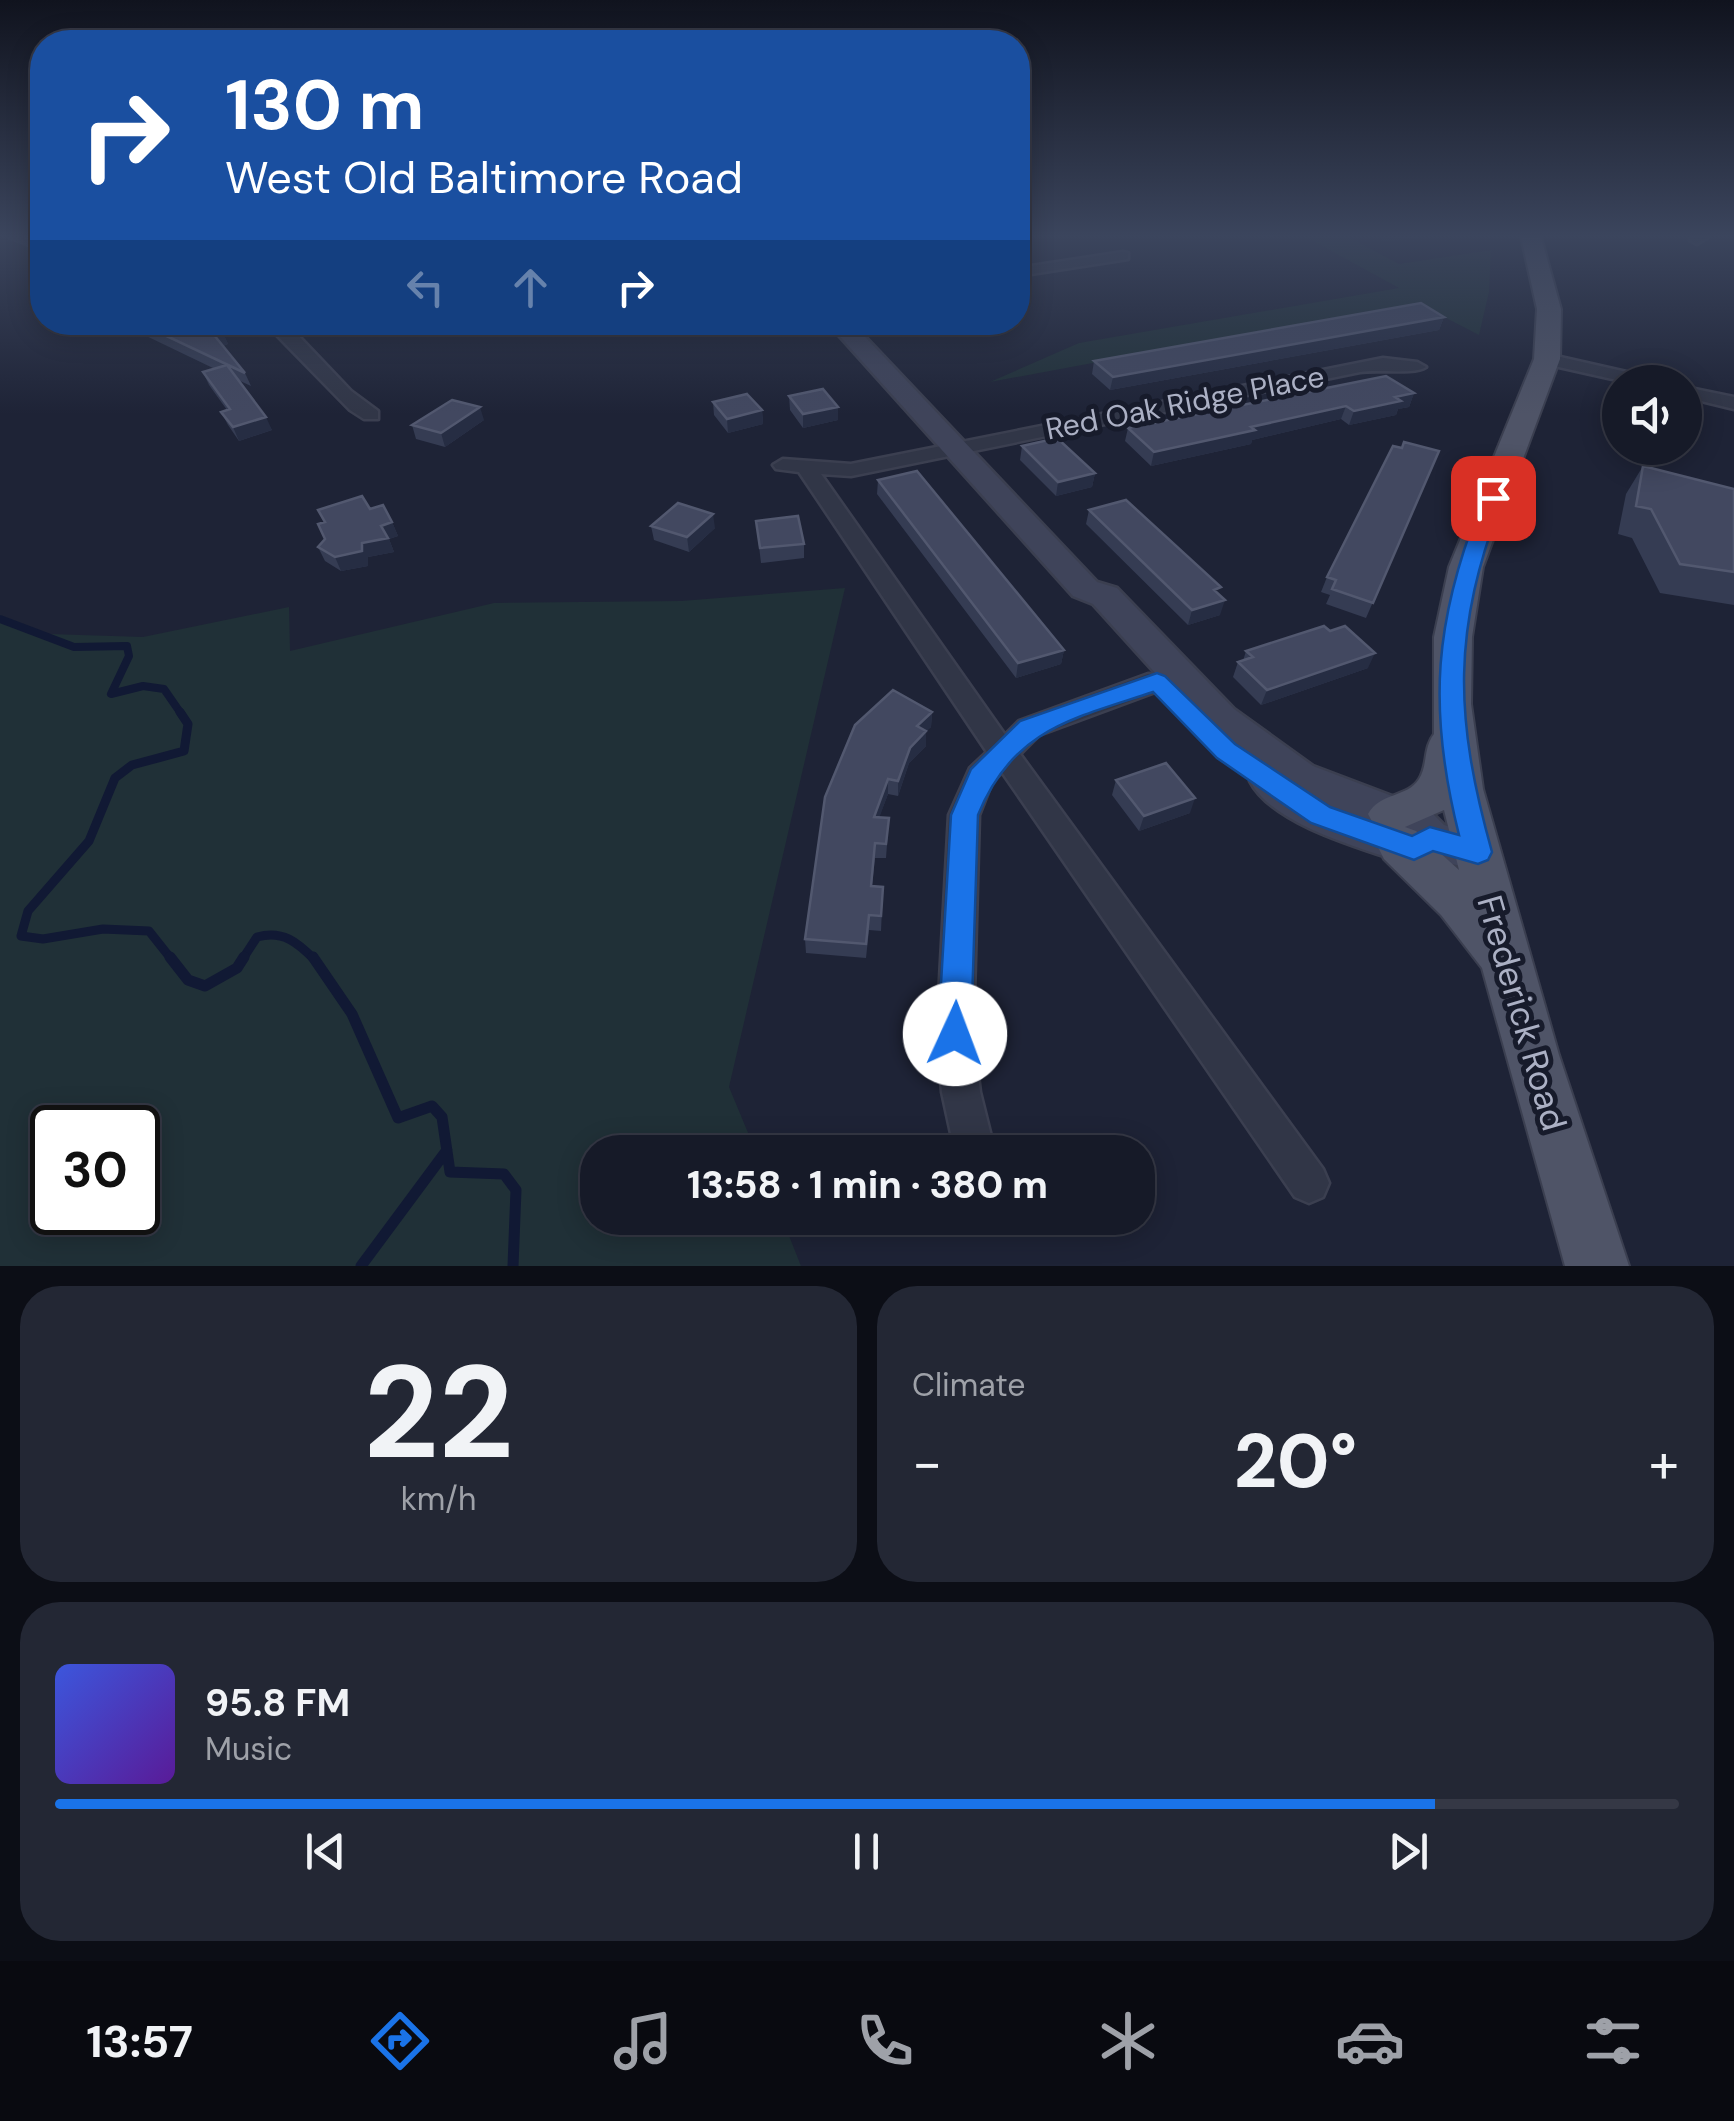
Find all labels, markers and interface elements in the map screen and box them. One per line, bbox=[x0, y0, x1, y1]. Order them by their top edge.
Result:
text: 130 m bbox=[225, 60, 424, 151]
icon: right bbox=[60, 70, 190, 200]
text: West Old Baltimore Road bbox=[225, 148, 743, 207]
icon: left bbox=[398, 260, 453, 315]
icon: ahead bbox=[503, 260, 558, 315]
icon: right bbox=[608, 260, 663, 315]
street label: Red Oak Ridge Place bbox=[1042, 356, 1328, 449]
map controls bbox=[1602, 365, 1702, 465]
button: sound bbox=[1602, 365, 1702, 465]
pin bbox=[1451, 456, 1536, 541]
icon: arrive bbox=[1466, 471, 1521, 526]
street label: Frederick Road bbox=[1466, 890, 1578, 1136]
position arrow bbox=[903, 982, 1007, 1086]
speed limit sign: 30 bbox=[30, 1105, 160, 1235]
text: 13:58 · 1 min · 380 m bbox=[687, 1160, 1048, 1210]
text: 22 bbox=[363, 1328, 514, 1497]
text: Climate bbox=[912, 1364, 1026, 1406]
text: 20° bbox=[1234, 1413, 1357, 1510]
text: − bbox=[912, 1427, 942, 1499]
text: + bbox=[1649, 1427, 1679, 1499]
text: km/h bbox=[401, 1478, 476, 1520]
text: 95.8 FM bbox=[205, 1678, 350, 1728]
text: Music bbox=[205, 1728, 292, 1770]
icon: previous bbox=[298, 1824, 353, 1879]
icon: pause bbox=[839, 1824, 894, 1879]
icon: next bbox=[1381, 1824, 1436, 1879]
icon: directions bbox=[365, 2006, 435, 2076]
icon: music bbox=[608, 2006, 678, 2076]
icon: phone bbox=[850, 2006, 920, 2076]
icon: climate bbox=[1093, 2006, 1163, 2076]
icon: car bbox=[1335, 2006, 1405, 2076]
icon: filters bbox=[1578, 2006, 1648, 2076]
text: 13:57 bbox=[86, 2012, 193, 2071]

